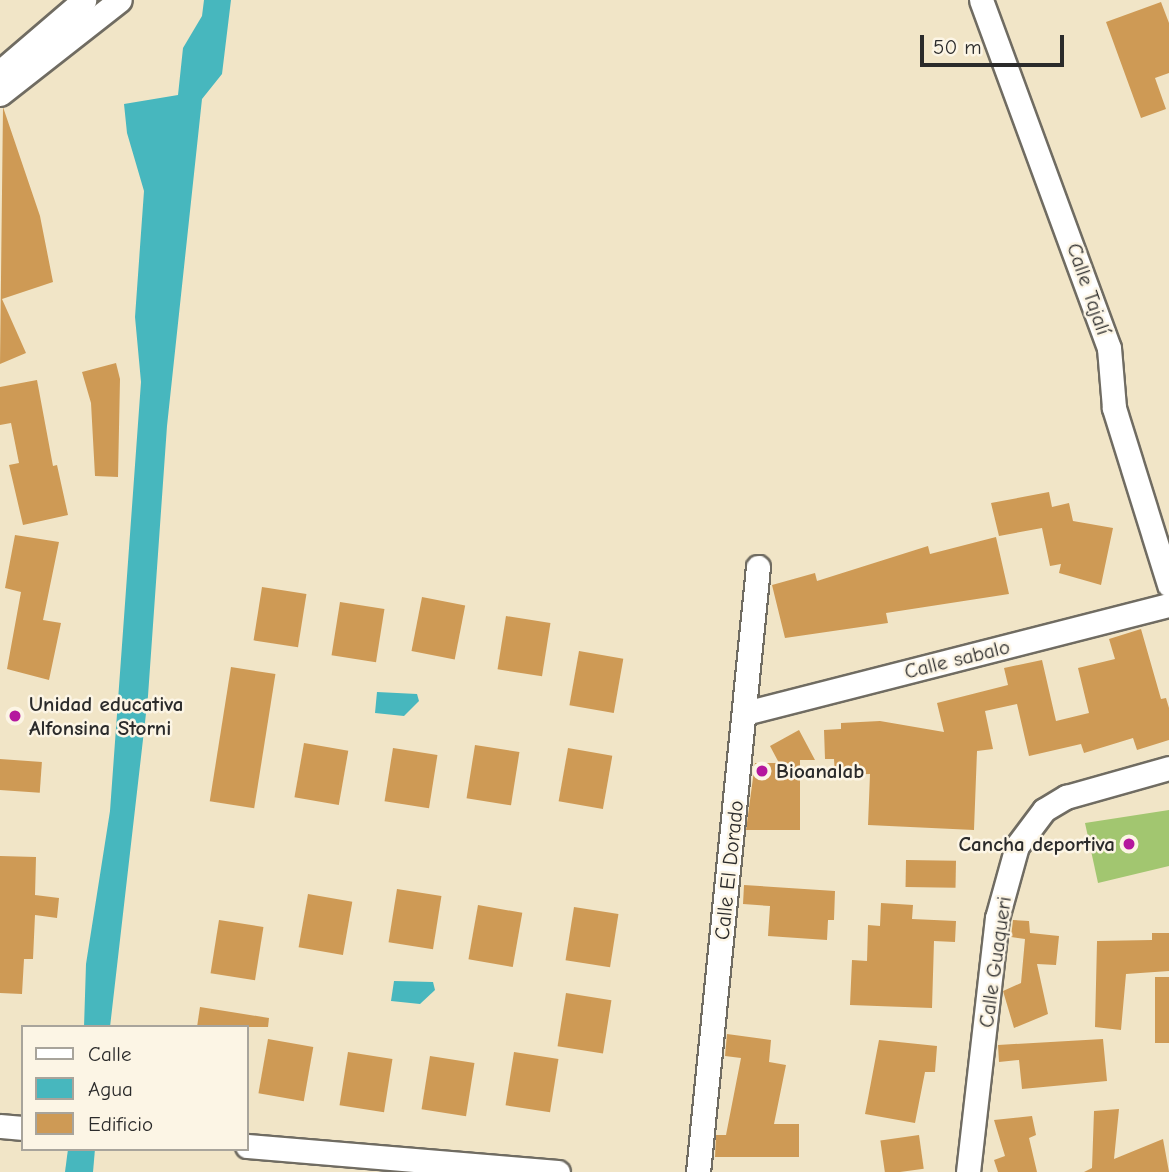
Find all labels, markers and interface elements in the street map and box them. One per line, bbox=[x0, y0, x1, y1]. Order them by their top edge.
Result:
scale bar bbox=[924, 21, 1068, 65]
text: 50 m bbox=[933, 35, 982, 59]
street label: Calle Tajalí bbox=[1062, 240, 1116, 338]
street label: Calle sabalo bbox=[902, 634, 1012, 684]
place label: Unidad educativa Alfonsina Storni bbox=[29, 691, 184, 741]
marker: Unidad educativa Alfonsina Storni bbox=[7, 708, 23, 724]
place label: Bioanalab bbox=[776, 758, 864, 784]
marker: Bioanalab bbox=[754, 763, 770, 779]
street label: Calle El Dorado bbox=[709, 799, 749, 941]
place label: Cancha deportiva bbox=[958, 831, 1115, 857]
marker: Cancha deportiva bbox=[1121, 836, 1137, 852]
street label: Calle Guaqueri bbox=[973, 895, 1017, 1029]
legend bbox=[21, 1025, 248, 1151]
text: Calle bbox=[88, 1042, 131, 1066]
text: Agua bbox=[88, 1077, 133, 1101]
text: Edificio bbox=[88, 1112, 153, 1136]

